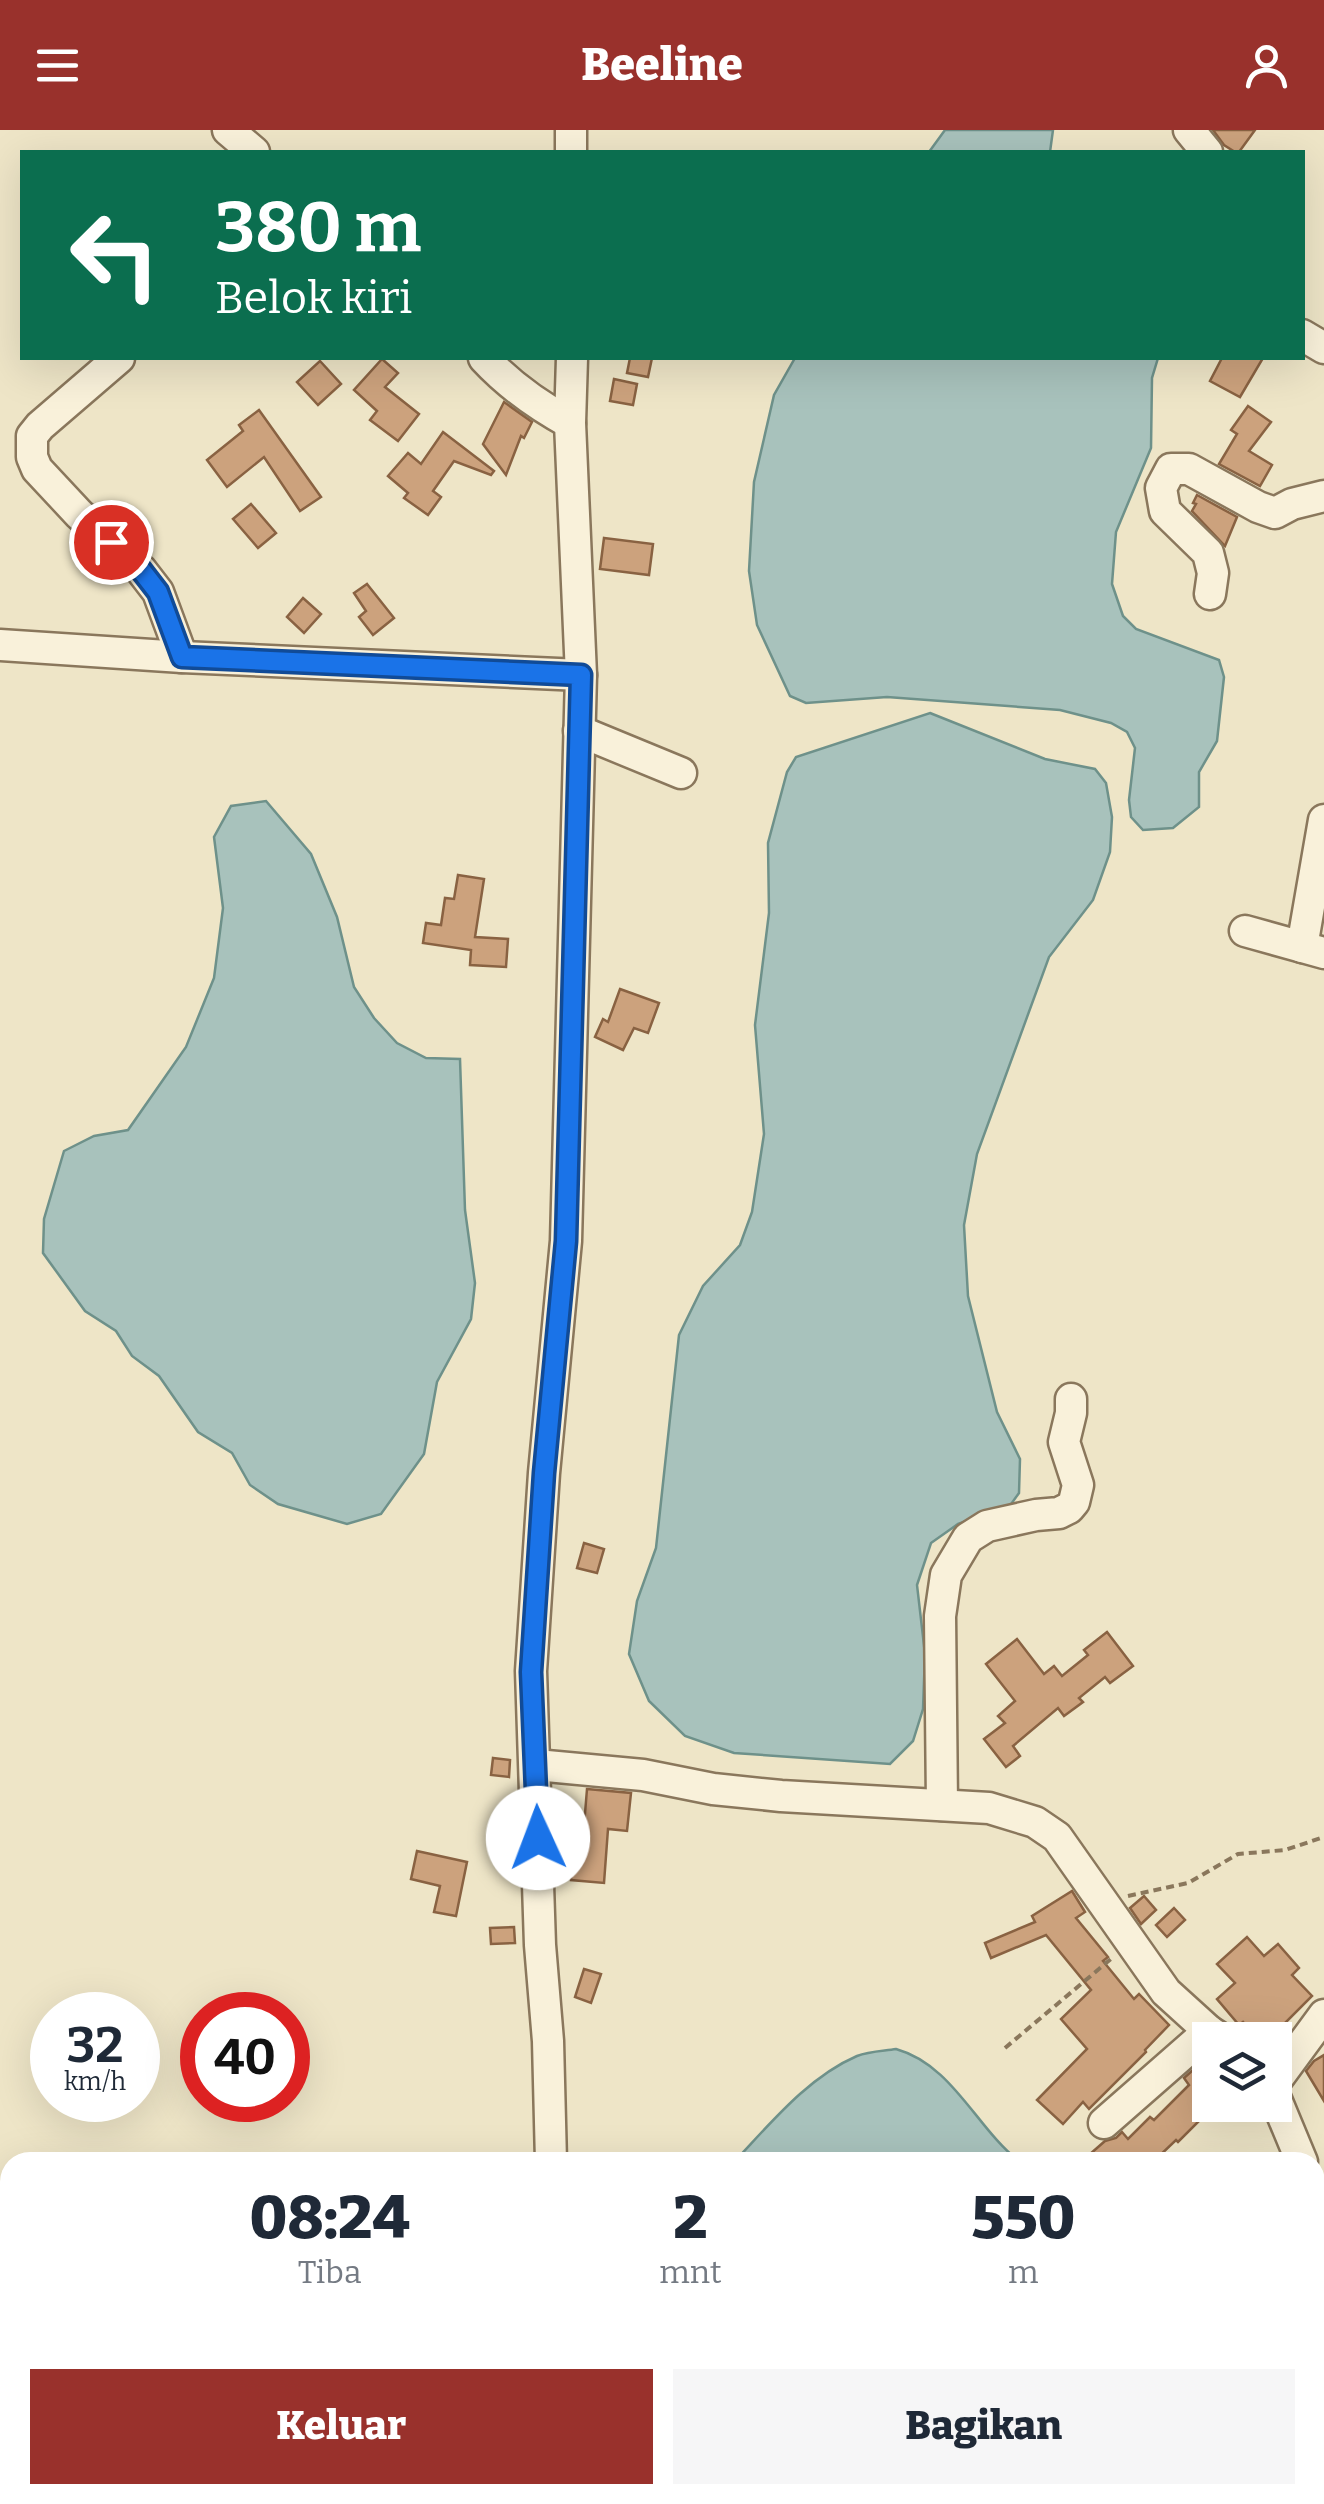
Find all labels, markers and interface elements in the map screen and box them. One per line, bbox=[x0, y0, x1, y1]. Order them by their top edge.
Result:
icon: menu bbox=[30, 38, 85, 93]
text: Beeline bbox=[581, 38, 743, 92]
icon: person bbox=[1239, 38, 1294, 93]
text: 380 m bbox=[215, 186, 421, 270]
icon: left bbox=[50, 190, 180, 320]
text: Belok kiri bbox=[215, 271, 412, 325]
pin bbox=[69, 500, 154, 585]
icon: arrive bbox=[84, 515, 139, 570]
position arrow bbox=[486, 1786, 590, 1890]
speed limit sign: 40 bbox=[180, 1992, 310, 2122]
text: 32 bbox=[67, 2015, 123, 2075]
map controls bbox=[1192, 2022, 1292, 2122]
button: layers bbox=[1192, 2022, 1292, 2122]
text: km/h bbox=[64, 2067, 126, 2097]
text: 08:24 bbox=[250, 2182, 410, 2254]
text: 2 bbox=[673, 2182, 708, 2254]
text: 550 bbox=[971, 2182, 1075, 2254]
text: Tiba bbox=[298, 2253, 361, 2291]
text: mnt bbox=[659, 2253, 722, 2291]
text: m bbox=[1008, 2253, 1039, 2291]
button: Keluar bbox=[30, 2369, 653, 2484]
button: Bagikan bbox=[673, 2369, 1295, 2484]

